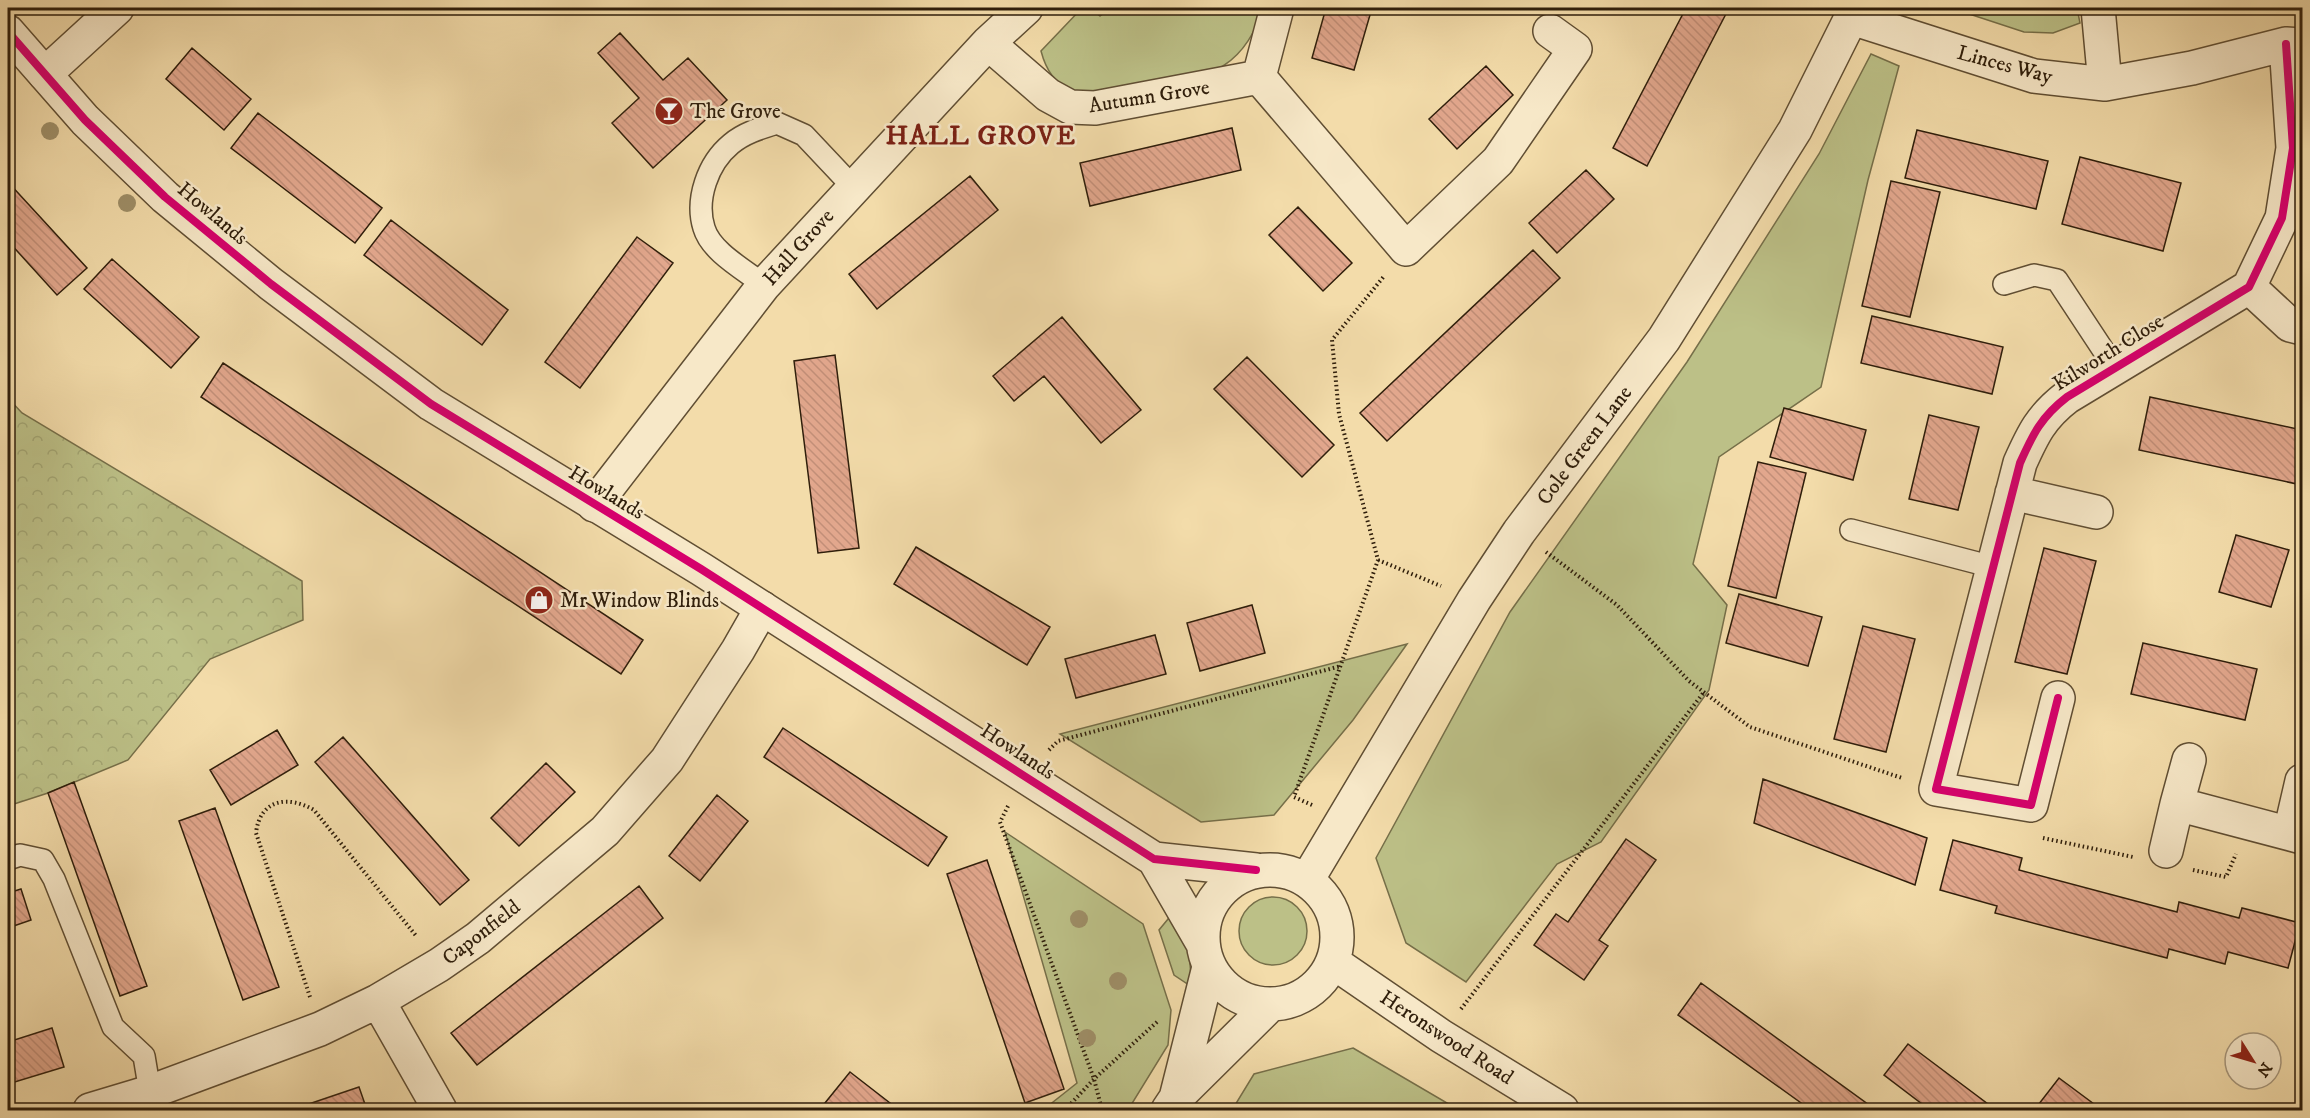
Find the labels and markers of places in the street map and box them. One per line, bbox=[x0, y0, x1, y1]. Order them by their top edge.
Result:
bar icon: The Grove bbox=[653, 95, 685, 127]
place label: The Grove bbox=[690, 99, 781, 125]
shop icon: Mr Window Blinds bbox=[523, 584, 555, 616]
place label: Mr Window Blinds bbox=[560, 588, 719, 614]

